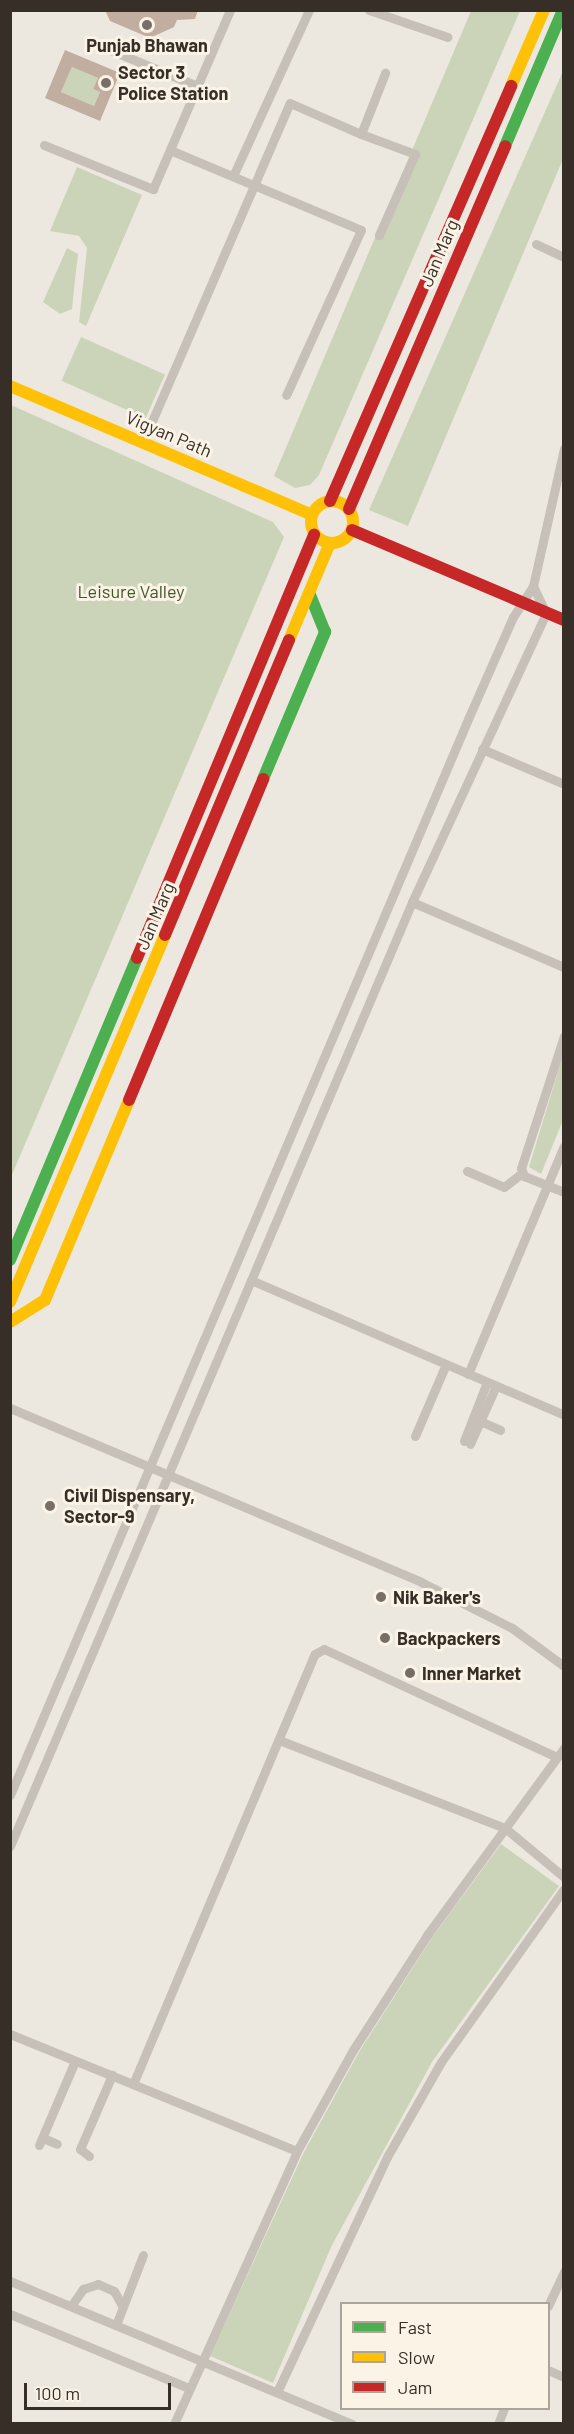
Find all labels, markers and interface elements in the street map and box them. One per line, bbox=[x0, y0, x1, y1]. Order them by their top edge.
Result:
marker: Punjab Bhawan bbox=[140, 18, 154, 32]
place label: Punjab Bhawan bbox=[86, 34, 208, 56]
place label: Sector 3 Police Station bbox=[118, 62, 228, 104]
marker: Sector 3 Police Station bbox=[99, 76, 113, 90]
street label: Jan Marg bbox=[415, 216, 463, 290]
street label: Vigyan Path bbox=[123, 406, 215, 462]
park label: Leisure Valley bbox=[77, 580, 185, 602]
street label: Jan Marg bbox=[131, 879, 179, 953]
place label: Civil Dispensary, Sector-9 bbox=[64, 1485, 195, 1528]
marker: Civil Dispensary, Sector-9 bbox=[41, 1497, 59, 1515]
place label: Nik Baker's bbox=[393, 1586, 481, 1608]
marker: Nik Baker's bbox=[374, 1590, 388, 1604]
place label: Backpackers bbox=[397, 1627, 501, 1649]
marker: Backpackers bbox=[378, 1631, 392, 1645]
place label: Inner Market bbox=[422, 1662, 521, 1684]
marker: Inner Market bbox=[403, 1666, 417, 1680]
legend bbox=[340, 2302, 550, 2410]
text: Fast bbox=[398, 2316, 432, 2338]
text: Slow bbox=[398, 2346, 435, 2368]
scale bar bbox=[27, 2371, 174, 2409]
text: Jam bbox=[398, 2376, 432, 2398]
text: 100 m bbox=[35, 2382, 80, 2404]

